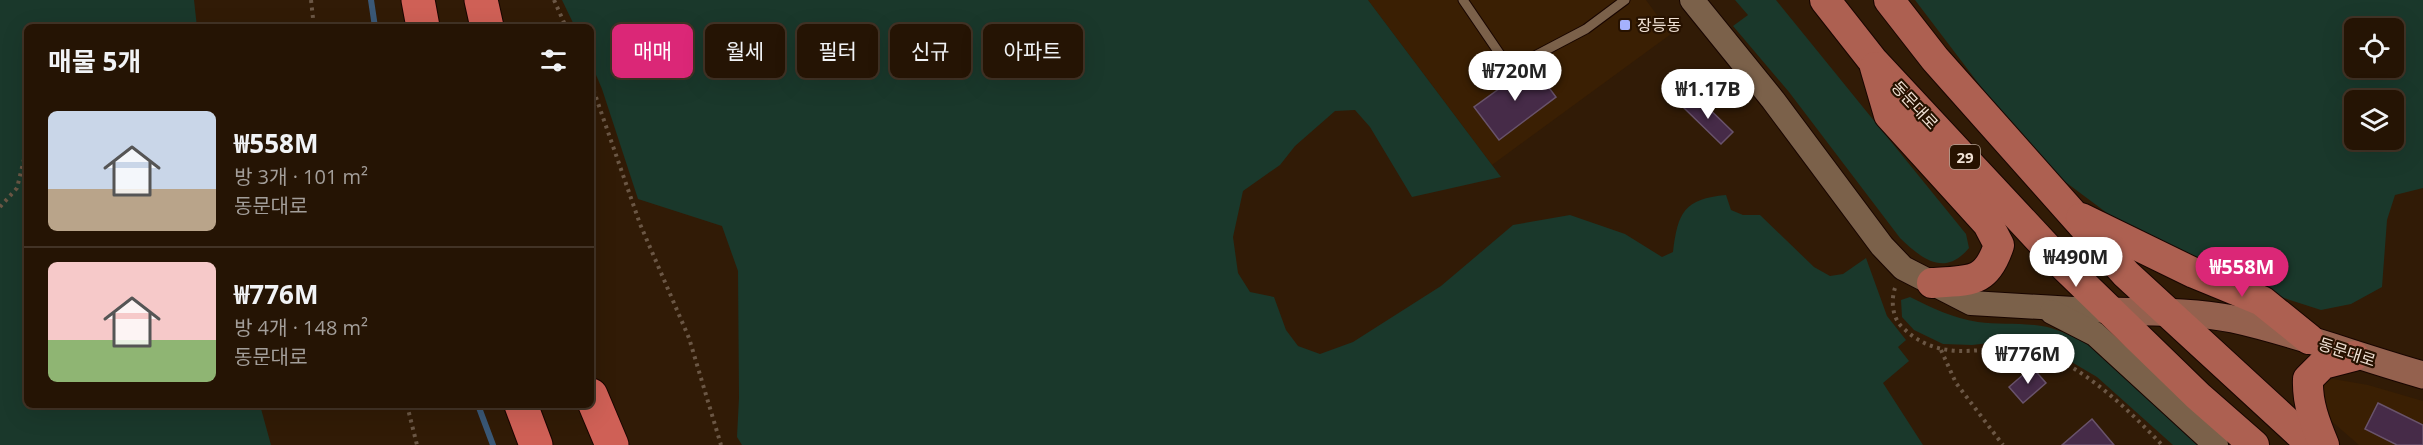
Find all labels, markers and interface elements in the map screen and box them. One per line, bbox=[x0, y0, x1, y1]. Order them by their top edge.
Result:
place label: 장등동 bbox=[1637, 14, 1681, 36]
marker: 장등동 bbox=[1618, 18, 1632, 32]
map controls bbox=[2344, 18, 2404, 150]
button: locate bbox=[2344, 18, 2404, 78]
chip: 매매 bbox=[612, 24, 693, 78]
chip: 월세 bbox=[705, 24, 785, 78]
chip: 필터 bbox=[797, 24, 878, 78]
chip: 신규 bbox=[890, 24, 971, 78]
chip: 아파트 bbox=[983, 24, 1083, 78]
text: 매물 5개 bbox=[48, 43, 141, 79]
icon: filters bbox=[537, 44, 570, 77]
pin: ₩720M bbox=[1473, 51, 1557, 102]
text: ₩720M bbox=[1483, 57, 1547, 84]
pin: ₩1.17B bbox=[1659, 69, 1757, 120]
text: ₩1.17B bbox=[1675, 75, 1741, 102]
street label: 동문대로 bbox=[1887, 76, 1943, 134]
button: layers bbox=[2344, 90, 2404, 150]
text: ₩558M bbox=[234, 125, 318, 161]
icon: home bbox=[96, 135, 168, 207]
road number: 29 bbox=[1950, 145, 1980, 169]
text: 방 3개 · 101 m² bbox=[234, 163, 368, 190]
text: 동문대로 bbox=[234, 192, 308, 219]
pin: ₩490M bbox=[2034, 237, 2118, 288]
text: ₩490M bbox=[2044, 243, 2108, 270]
pin: ₩558M bbox=[2200, 247, 2284, 298]
text: ₩558M bbox=[2210, 253, 2274, 280]
text: ₩776M bbox=[234, 276, 318, 312]
icon: home bbox=[96, 286, 168, 358]
text: 방 4개 · 148 m² bbox=[234, 314, 368, 341]
street label: 동문대로 bbox=[2316, 332, 2379, 372]
pin: ₩776M bbox=[1986, 334, 2070, 385]
text: ₩776M bbox=[1996, 340, 2060, 367]
text: 동문대로 bbox=[234, 343, 308, 370]

